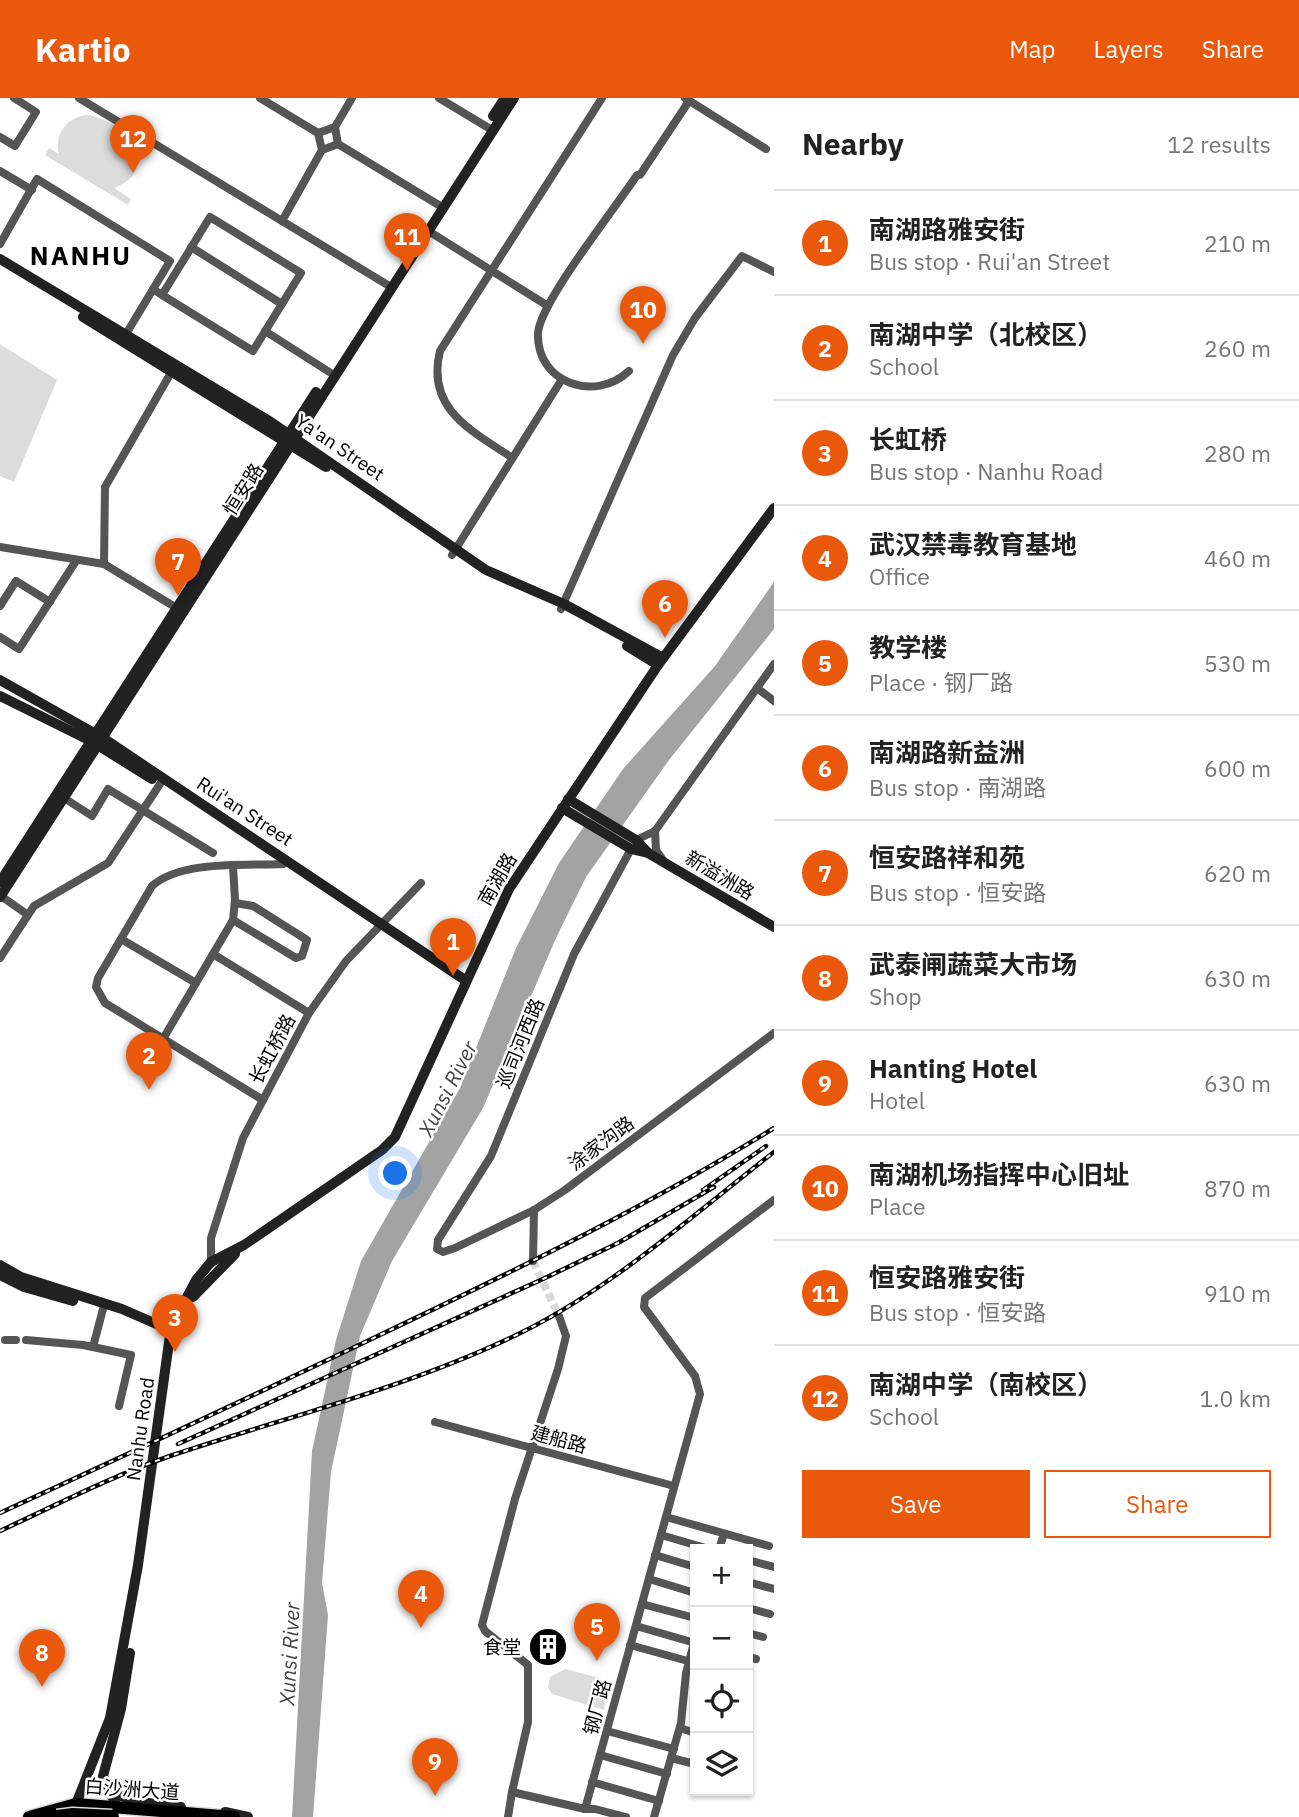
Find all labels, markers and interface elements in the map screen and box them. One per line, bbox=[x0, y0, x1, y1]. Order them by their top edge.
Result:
text: Kartio bbox=[35, 28, 131, 71]
text: Map bbox=[1009, 33, 1056, 65]
text: Layers bbox=[1094, 33, 1164, 65]
text: Share bbox=[1202, 33, 1264, 65]
pin: 12 bbox=[110, 115, 156, 173]
text: Nearby bbox=[802, 124, 904, 163]
text: 12 results bbox=[1167, 129, 1271, 159]
text: 南湖路雅安街 bbox=[869, 212, 1025, 246]
pin: 11 bbox=[384, 213, 430, 271]
text: 1 bbox=[818, 228, 832, 258]
text: 210 m bbox=[1204, 228, 1271, 258]
district label: NANHU bbox=[30, 238, 132, 272]
text: Bus stop · Rui'an Street bbox=[869, 246, 1110, 276]
pin: 10 bbox=[620, 286, 666, 344]
text: 南湖中学（北校区） bbox=[869, 317, 1103, 351]
text: 2 bbox=[818, 333, 832, 363]
text: 260 m bbox=[1204, 333, 1271, 363]
text: School bbox=[869, 351, 939, 381]
street label: Ya'an Street bbox=[291, 408, 389, 486]
text: 长虹桥 bbox=[869, 422, 947, 456]
text: 3 bbox=[818, 438, 832, 468]
text: 280 m bbox=[1204, 438, 1271, 468]
text: Bus stop · Nanhu Road bbox=[869, 456, 1103, 486]
street label: 恒安路 bbox=[218, 458, 268, 520]
text: 武汉禁毒教育基地 bbox=[869, 527, 1077, 561]
pin: 7 bbox=[155, 538, 201, 596]
text: 4 bbox=[818, 543, 832, 573]
text: 460 m bbox=[1204, 543, 1271, 573]
text: Office bbox=[869, 561, 930, 591]
pin: 6 bbox=[642, 580, 688, 638]
text: 教学楼 bbox=[869, 630, 947, 664]
text: 5 bbox=[818, 648, 832, 678]
text: 530 m bbox=[1204, 648, 1271, 678]
text: Place · 钢厂路 bbox=[869, 667, 1013, 697]
text: 南湖路新益洲 bbox=[869, 735, 1025, 769]
text: 6 bbox=[818, 753, 832, 783]
text: 600 m bbox=[1204, 753, 1271, 783]
street label: Rui'an Street bbox=[192, 771, 298, 851]
text: Bus stop · 南湖路 bbox=[869, 772, 1046, 802]
text: 恒安路祥和苑 bbox=[869, 840, 1025, 874]
street label: 新溢洲路 bbox=[681, 845, 759, 905]
street label: 南湖路 bbox=[472, 848, 522, 910]
text: 7 bbox=[818, 858, 832, 888]
text: 620 m bbox=[1204, 858, 1271, 888]
text: Bus stop · 恒安路 bbox=[869, 877, 1046, 907]
pin: 1 bbox=[430, 918, 476, 976]
text: 武泰闸蔬菜大市场 bbox=[869, 947, 1077, 981]
text: 8 bbox=[818, 963, 832, 993]
text: 630 m bbox=[1204, 963, 1271, 993]
text: Shop bbox=[869, 981, 922, 1011]
street label: 巡司河西路 bbox=[491, 994, 549, 1092]
street label: 长虹桥路 bbox=[244, 1010, 300, 1088]
pin: 2 bbox=[126, 1032, 172, 1090]
water label: Xunsi River bbox=[411, 1035, 484, 1142]
text: Hanting Hotel bbox=[869, 1051, 1037, 1085]
text: 9 bbox=[818, 1068, 832, 1098]
text: 630 m bbox=[1204, 1068, 1271, 1098]
text: Hotel bbox=[869, 1085, 925, 1115]
street label: 涂家沟路 bbox=[563, 1111, 639, 1175]
your location bbox=[378, 1156, 412, 1190]
text: 南湖机场指挥中心旧址 bbox=[869, 1157, 1129, 1191]
text: 10 bbox=[811, 1173, 839, 1203]
text: 870 m bbox=[1204, 1173, 1271, 1203]
text: Place bbox=[869, 1191, 926, 1221]
text: 恒安路雅安街 bbox=[869, 1260, 1025, 1294]
text: 11 bbox=[811, 1278, 839, 1308]
text: 910 m bbox=[1204, 1278, 1271, 1308]
pin: 3 bbox=[152, 1294, 198, 1352]
text: Bus stop · 恒安路 bbox=[869, 1297, 1046, 1327]
text: 南湖中学（南校区） bbox=[869, 1367, 1103, 1401]
street label: Nanhu Road bbox=[121, 1376, 159, 1482]
text: 12 bbox=[811, 1383, 839, 1413]
text: 1.0 km bbox=[1200, 1383, 1271, 1413]
text: School bbox=[869, 1401, 939, 1431]
street label: 建船路 bbox=[528, 1420, 590, 1458]
button: Save bbox=[802, 1470, 1030, 1538]
button: Share bbox=[1044, 1470, 1271, 1538]
map controls bbox=[690, 1544, 753, 1796]
button: + bbox=[690, 1544, 753, 1607]
pin: 4 bbox=[398, 1570, 444, 1628]
water label: Xunsi River bbox=[272, 1600, 306, 1707]
pin: 5 bbox=[574, 1603, 620, 1661]
button: − bbox=[690, 1607, 753, 1670]
building icon: 食堂 bbox=[527, 1626, 569, 1668]
pin: 8 bbox=[19, 1629, 65, 1687]
place label: 食堂 bbox=[483, 1635, 521, 1659]
button: locate bbox=[690, 1670, 753, 1733]
street label: 钢厂路 bbox=[578, 1676, 616, 1738]
button: layers bbox=[690, 1733, 753, 1796]
pin: 9 bbox=[412, 1738, 458, 1796]
street label: 白沙洲大道 bbox=[84, 1774, 180, 1804]

